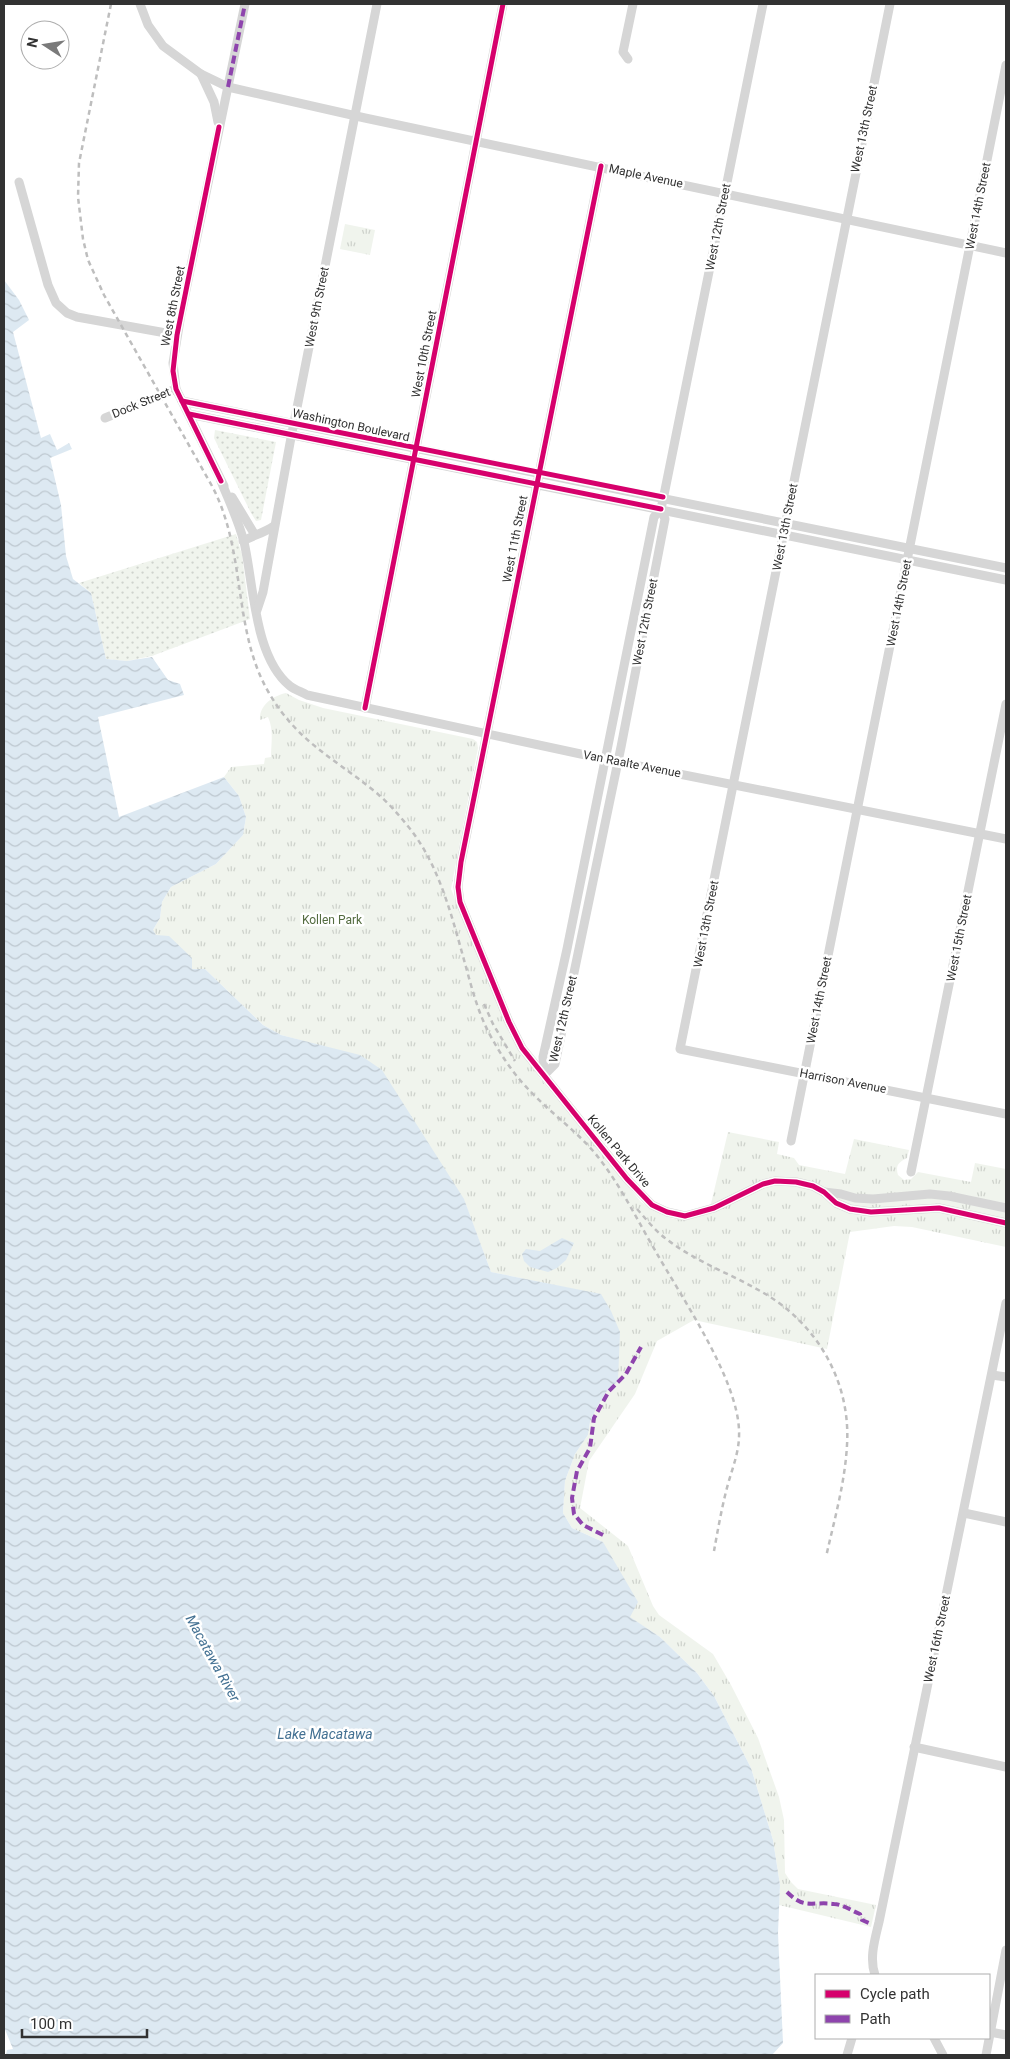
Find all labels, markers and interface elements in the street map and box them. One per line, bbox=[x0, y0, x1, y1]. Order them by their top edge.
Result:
north arrow bbox=[20, 20, 70, 70]
text: N bbox=[23, 36, 41, 49]
street label: West 13th Street bbox=[848, 84, 880, 174]
street label: Maple Avenue bbox=[608, 161, 684, 191]
street label: West 14th Street bbox=[963, 161, 993, 251]
street label: West 12th Street bbox=[703, 182, 733, 272]
street label: West 8th Street bbox=[158, 264, 188, 348]
street label: West 9th Street bbox=[302, 265, 332, 349]
street label: West 10th Street bbox=[409, 309, 439, 399]
street label: Dock Street bbox=[110, 385, 172, 421]
street label: Washington Boulevard bbox=[291, 406, 411, 444]
street label: West 13th Street bbox=[770, 482, 800, 572]
street label: West 11th Street bbox=[500, 494, 530, 584]
street label: West 14th Street bbox=[884, 558, 914, 648]
street label: West 12th Street bbox=[630, 577, 660, 667]
street label: Van Raalte Avenue bbox=[582, 748, 682, 780]
street label: West 13th Street bbox=[691, 879, 721, 969]
street label: West 15th Street bbox=[944, 893, 974, 983]
park label: Kollen Park bbox=[302, 913, 363, 927]
street label: West 14th Street bbox=[804, 955, 834, 1045]
street label: West 12th Street bbox=[546, 974, 580, 1064]
street label: Harrison Avenue bbox=[798, 1066, 888, 1096]
street label: Kollen Park Drive bbox=[585, 1112, 653, 1190]
street label: West 16th Street bbox=[921, 1594, 953, 1684]
water label: Macatawa River bbox=[183, 1612, 244, 1704]
water label: Lake Macatawa bbox=[277, 1726, 373, 1742]
legend bbox=[815, 1974, 990, 2039]
text: Cycle path bbox=[860, 1985, 930, 2003]
scale bar bbox=[22, 2006, 148, 2038]
text: Path bbox=[860, 2010, 891, 2028]
text: 100 m bbox=[30, 2015, 72, 2033]

